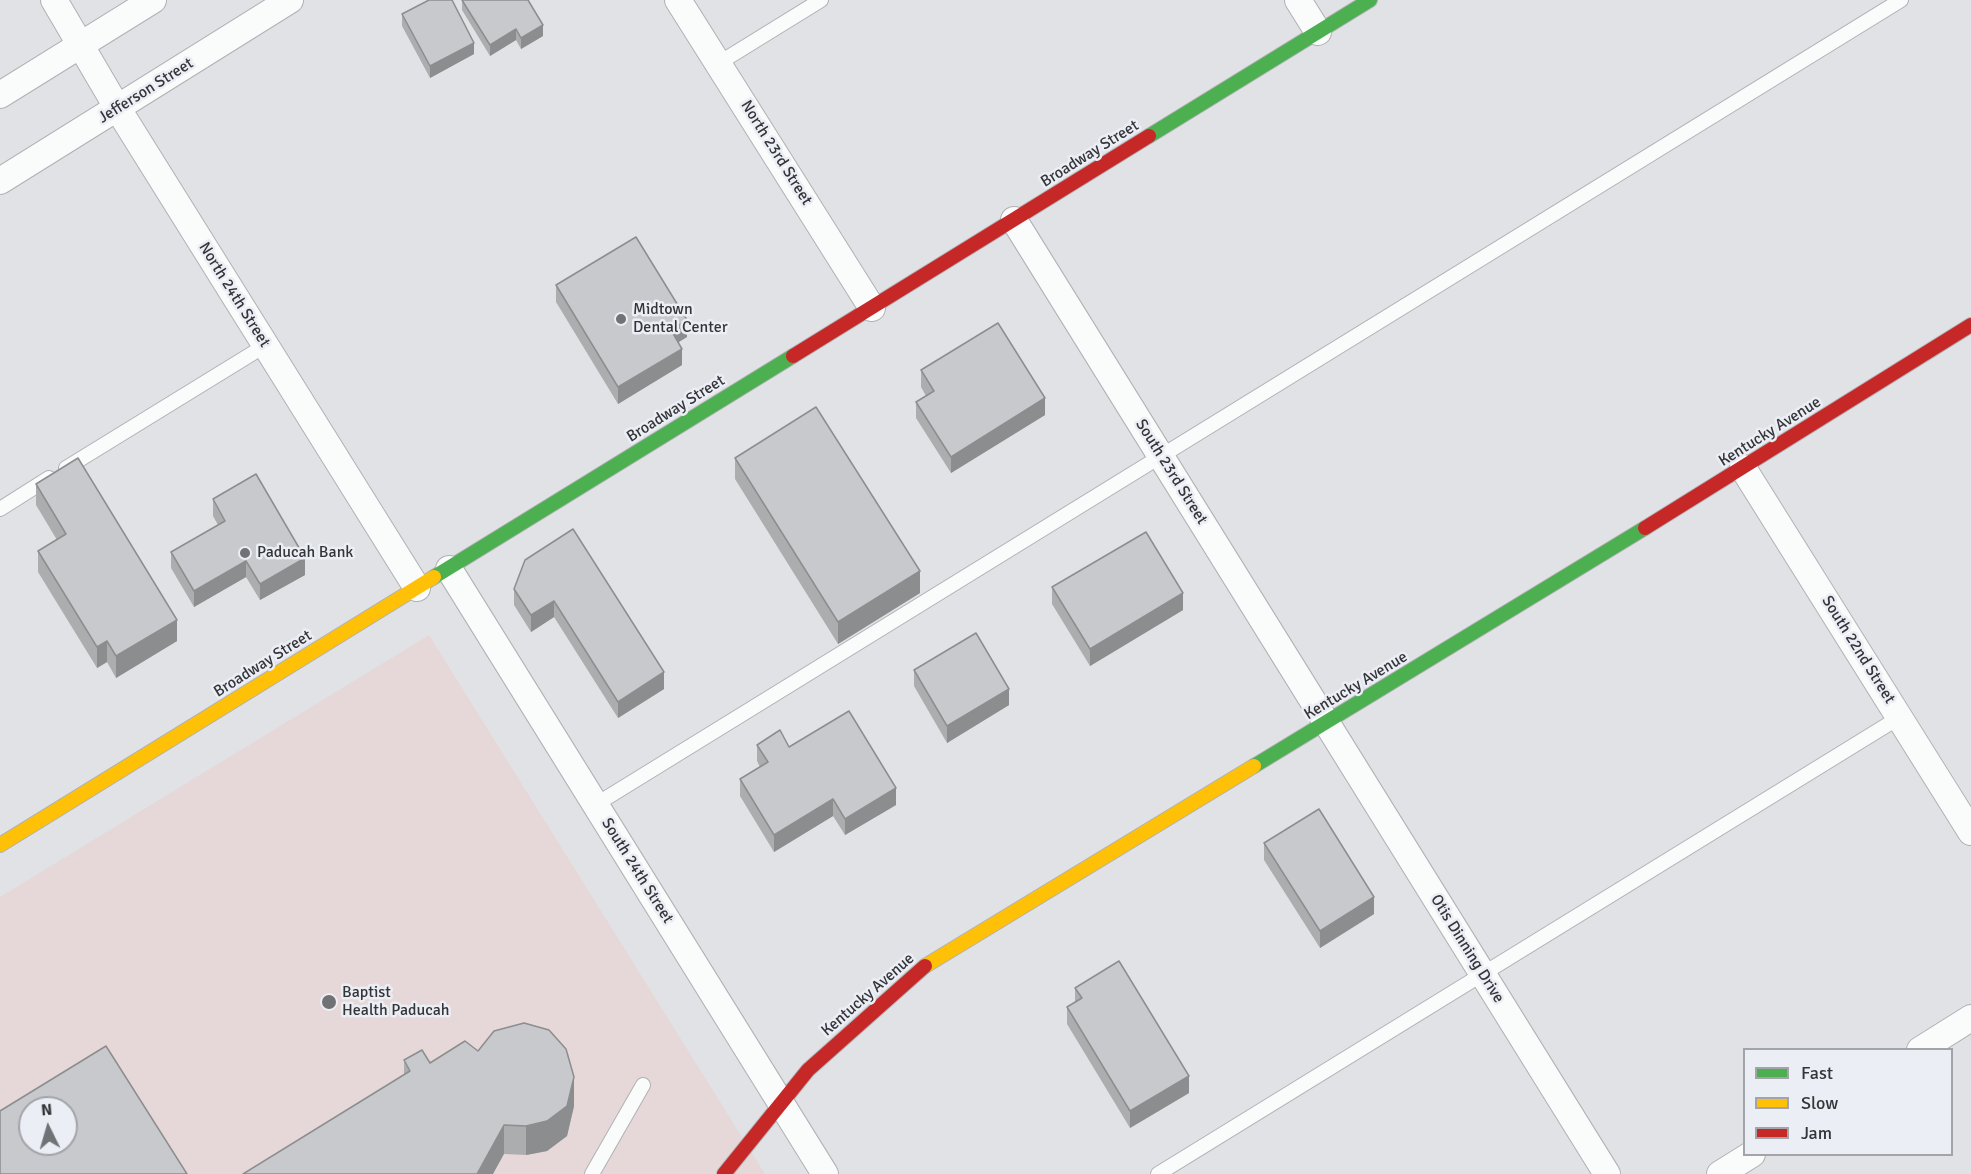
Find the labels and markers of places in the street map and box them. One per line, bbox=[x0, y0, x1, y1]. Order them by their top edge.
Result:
place label: Midtown Dental Center bbox=[633, 300, 728, 338]
marker: Midtown Dental Center bbox=[614, 312, 628, 326]
place label: Paducah Bank bbox=[257, 543, 353, 563]
marker: Paducah Bank bbox=[238, 546, 252, 560]
place label: Baptist Health Paducah bbox=[342, 983, 450, 1021]
marker: Baptist Health Paducah bbox=[320, 993, 338, 1011]

